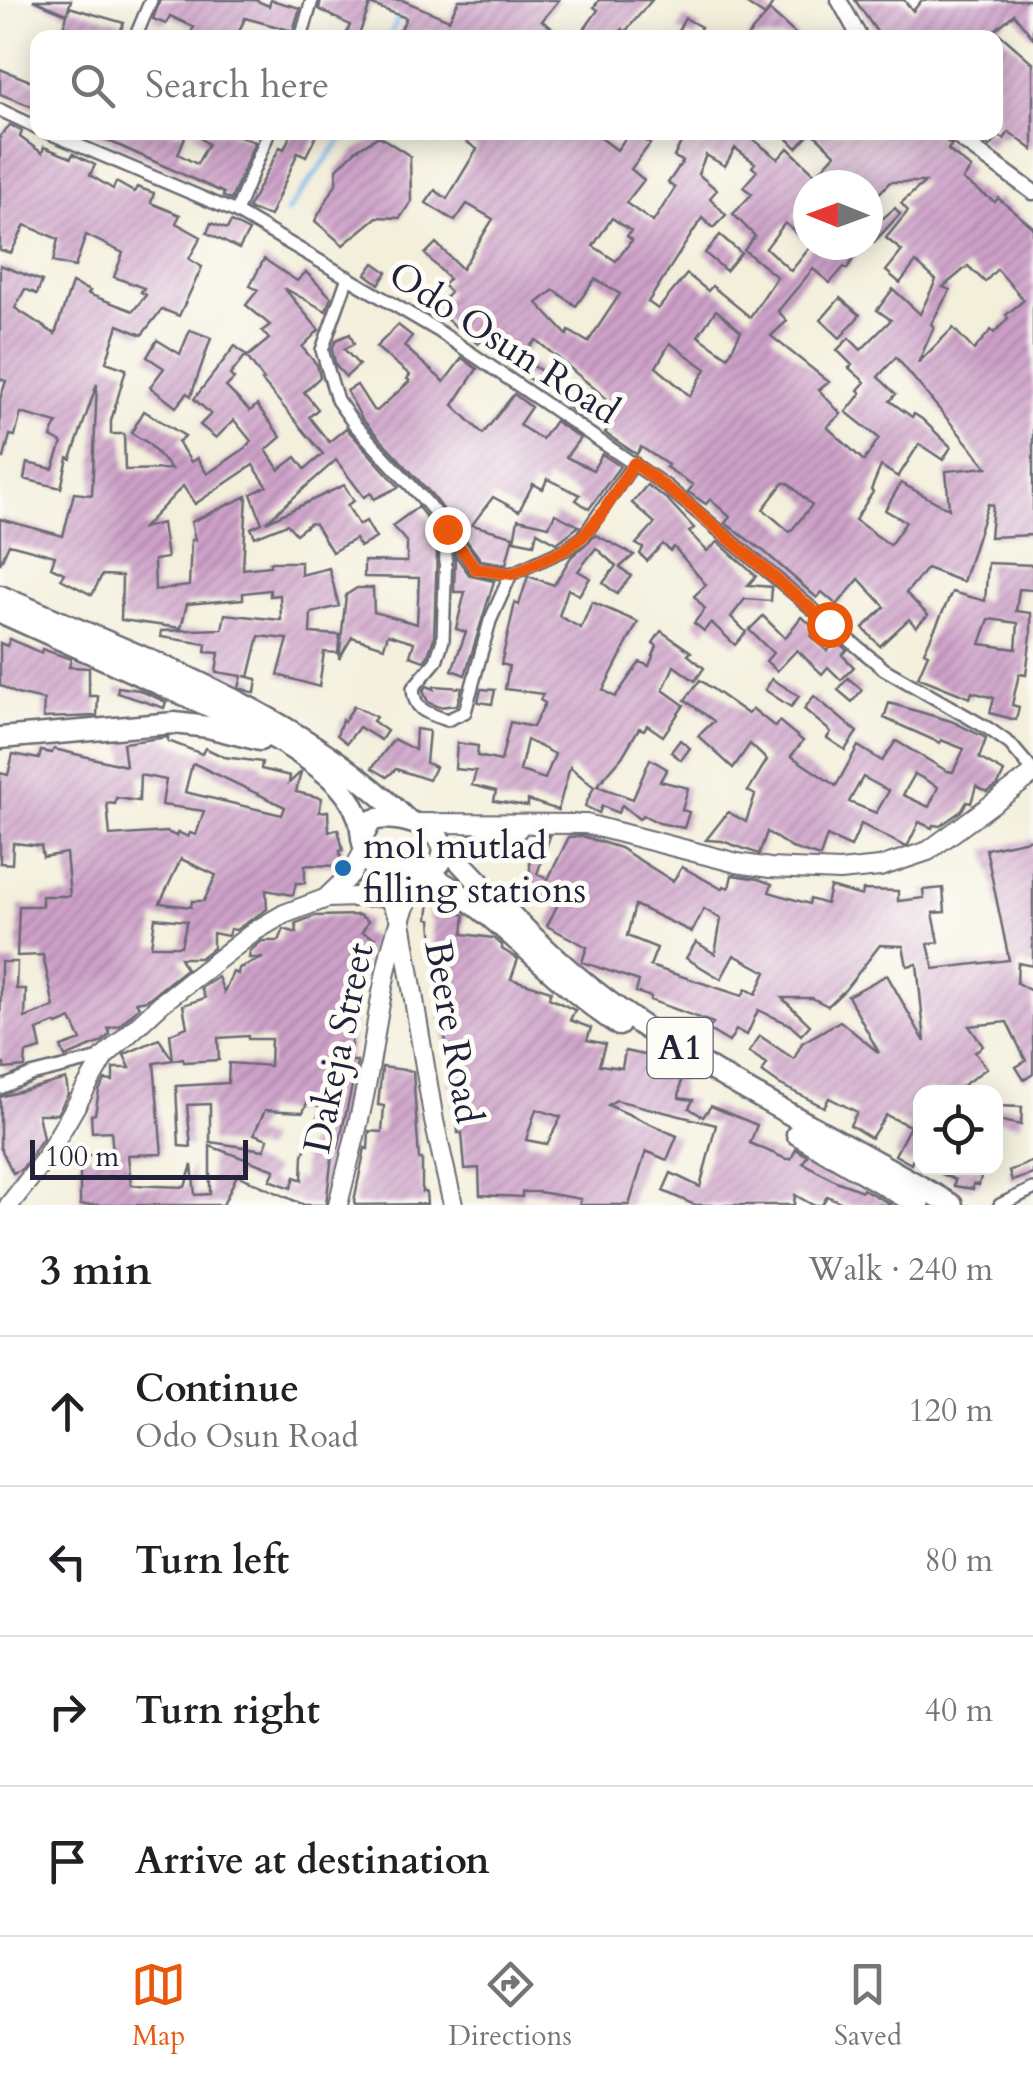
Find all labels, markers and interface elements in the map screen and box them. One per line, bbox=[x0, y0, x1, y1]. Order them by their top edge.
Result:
search box bbox=[30, 30, 1003, 140]
icon: search bbox=[65, 58, 120, 113]
text: Search here bbox=[145, 59, 329, 111]
north arrow bbox=[793, 170, 883, 260]
street label: Odo Osun Road bbox=[378, 249, 630, 437]
route end bbox=[425, 507, 471, 553]
route start bbox=[807, 602, 853, 648]
place label: mol mutlad filling stations bbox=[363, 820, 586, 916]
marker: mol mutlad filling stations bbox=[332, 857, 354, 879]
street label: Beere Road bbox=[411, 936, 495, 1128]
street label: Dakeja Street bbox=[291, 938, 387, 1158]
road number: A1 bbox=[648, 1018, 712, 1078]
map controls bbox=[913, 1085, 1003, 1175]
button: locate bbox=[913, 1085, 1003, 1175]
scale bar bbox=[30, 1135, 248, 1180]
text: 100 m bbox=[45, 1138, 119, 1176]
text: 3 min bbox=[40, 1242, 152, 1299]
text: Walk · 240 m bbox=[808, 1248, 993, 1292]
text: Continue bbox=[135, 1363, 299, 1415]
icon: ahead bbox=[40, 1384, 95, 1439]
text: 120 m bbox=[908, 1389, 993, 1433]
text: Odo Osun Road bbox=[135, 1415, 359, 1459]
icon: left bbox=[40, 1534, 95, 1589]
text: Turn left bbox=[135, 1535, 289, 1587]
text: 80 m bbox=[925, 1539, 993, 1583]
icon: right bbox=[40, 1684, 95, 1739]
text: Turn right bbox=[135, 1685, 320, 1737]
text: 40 m bbox=[925, 1689, 993, 1733]
icon: arrive bbox=[40, 1834, 95, 1889]
text: Arrive at destination bbox=[135, 1835, 490, 1887]
tab: Map bbox=[131, 1957, 186, 2055]
tab: Directions bbox=[448, 1957, 572, 2055]
tab: Saved bbox=[834, 1957, 902, 2055]

